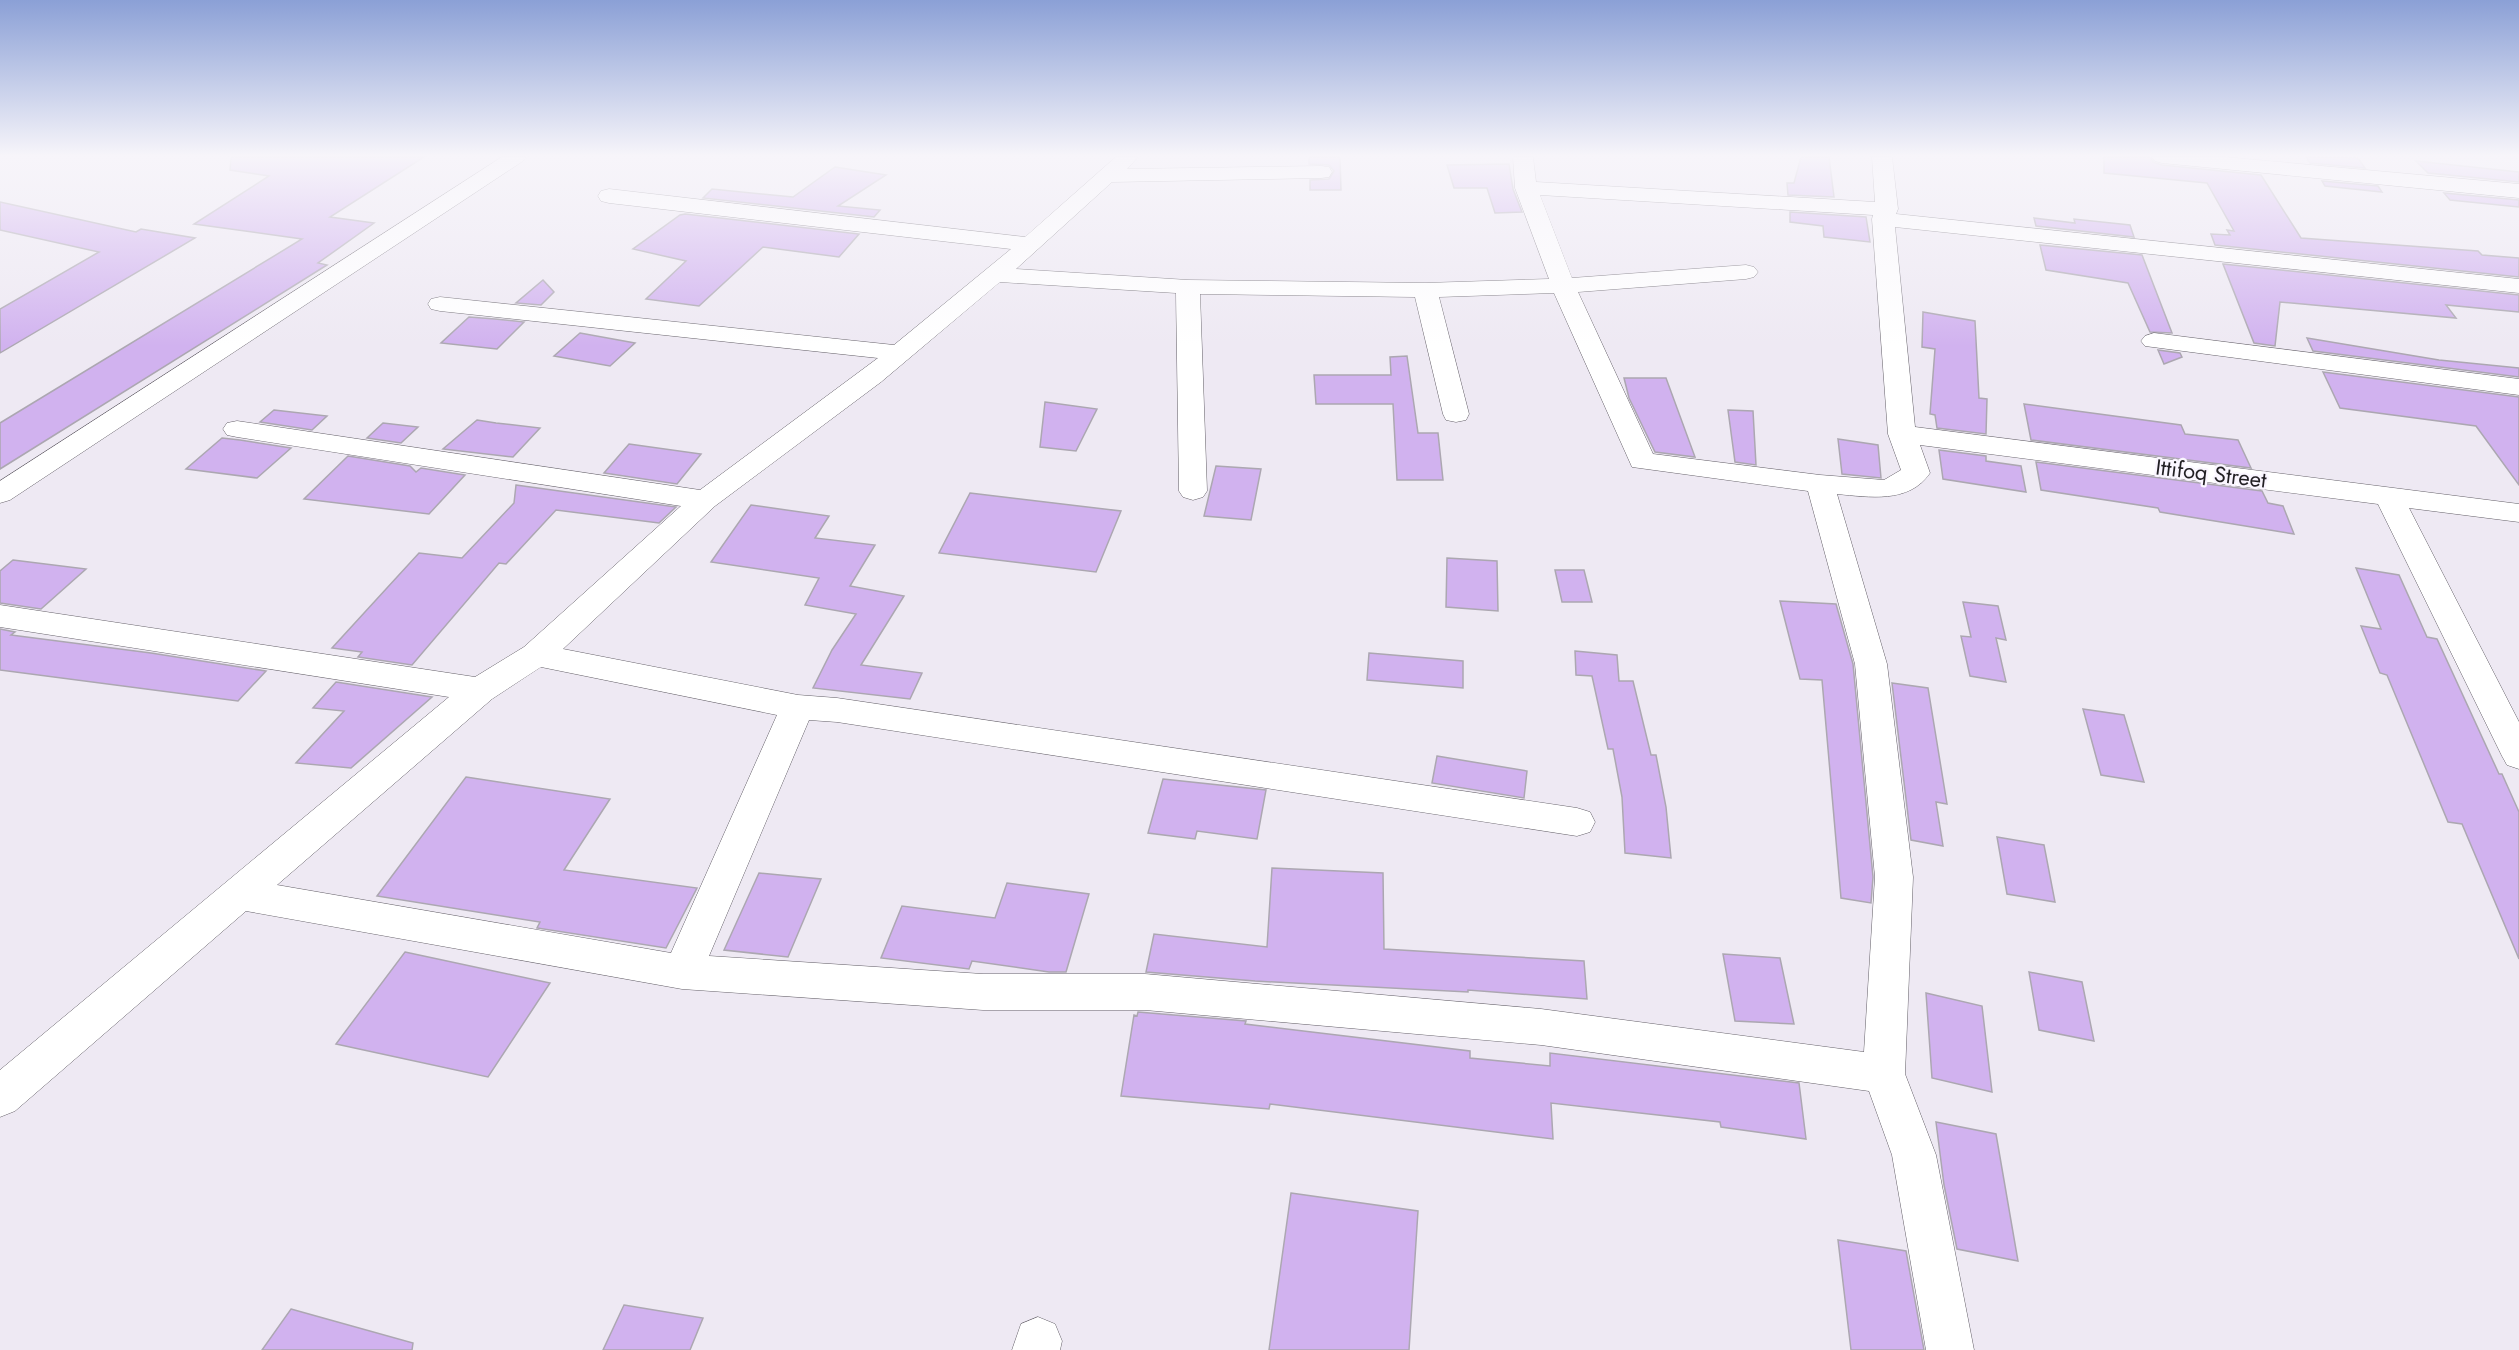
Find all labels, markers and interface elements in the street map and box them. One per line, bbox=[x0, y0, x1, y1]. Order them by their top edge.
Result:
street label: Ittifoq Street bbox=[2154, 450, 2269, 496]

